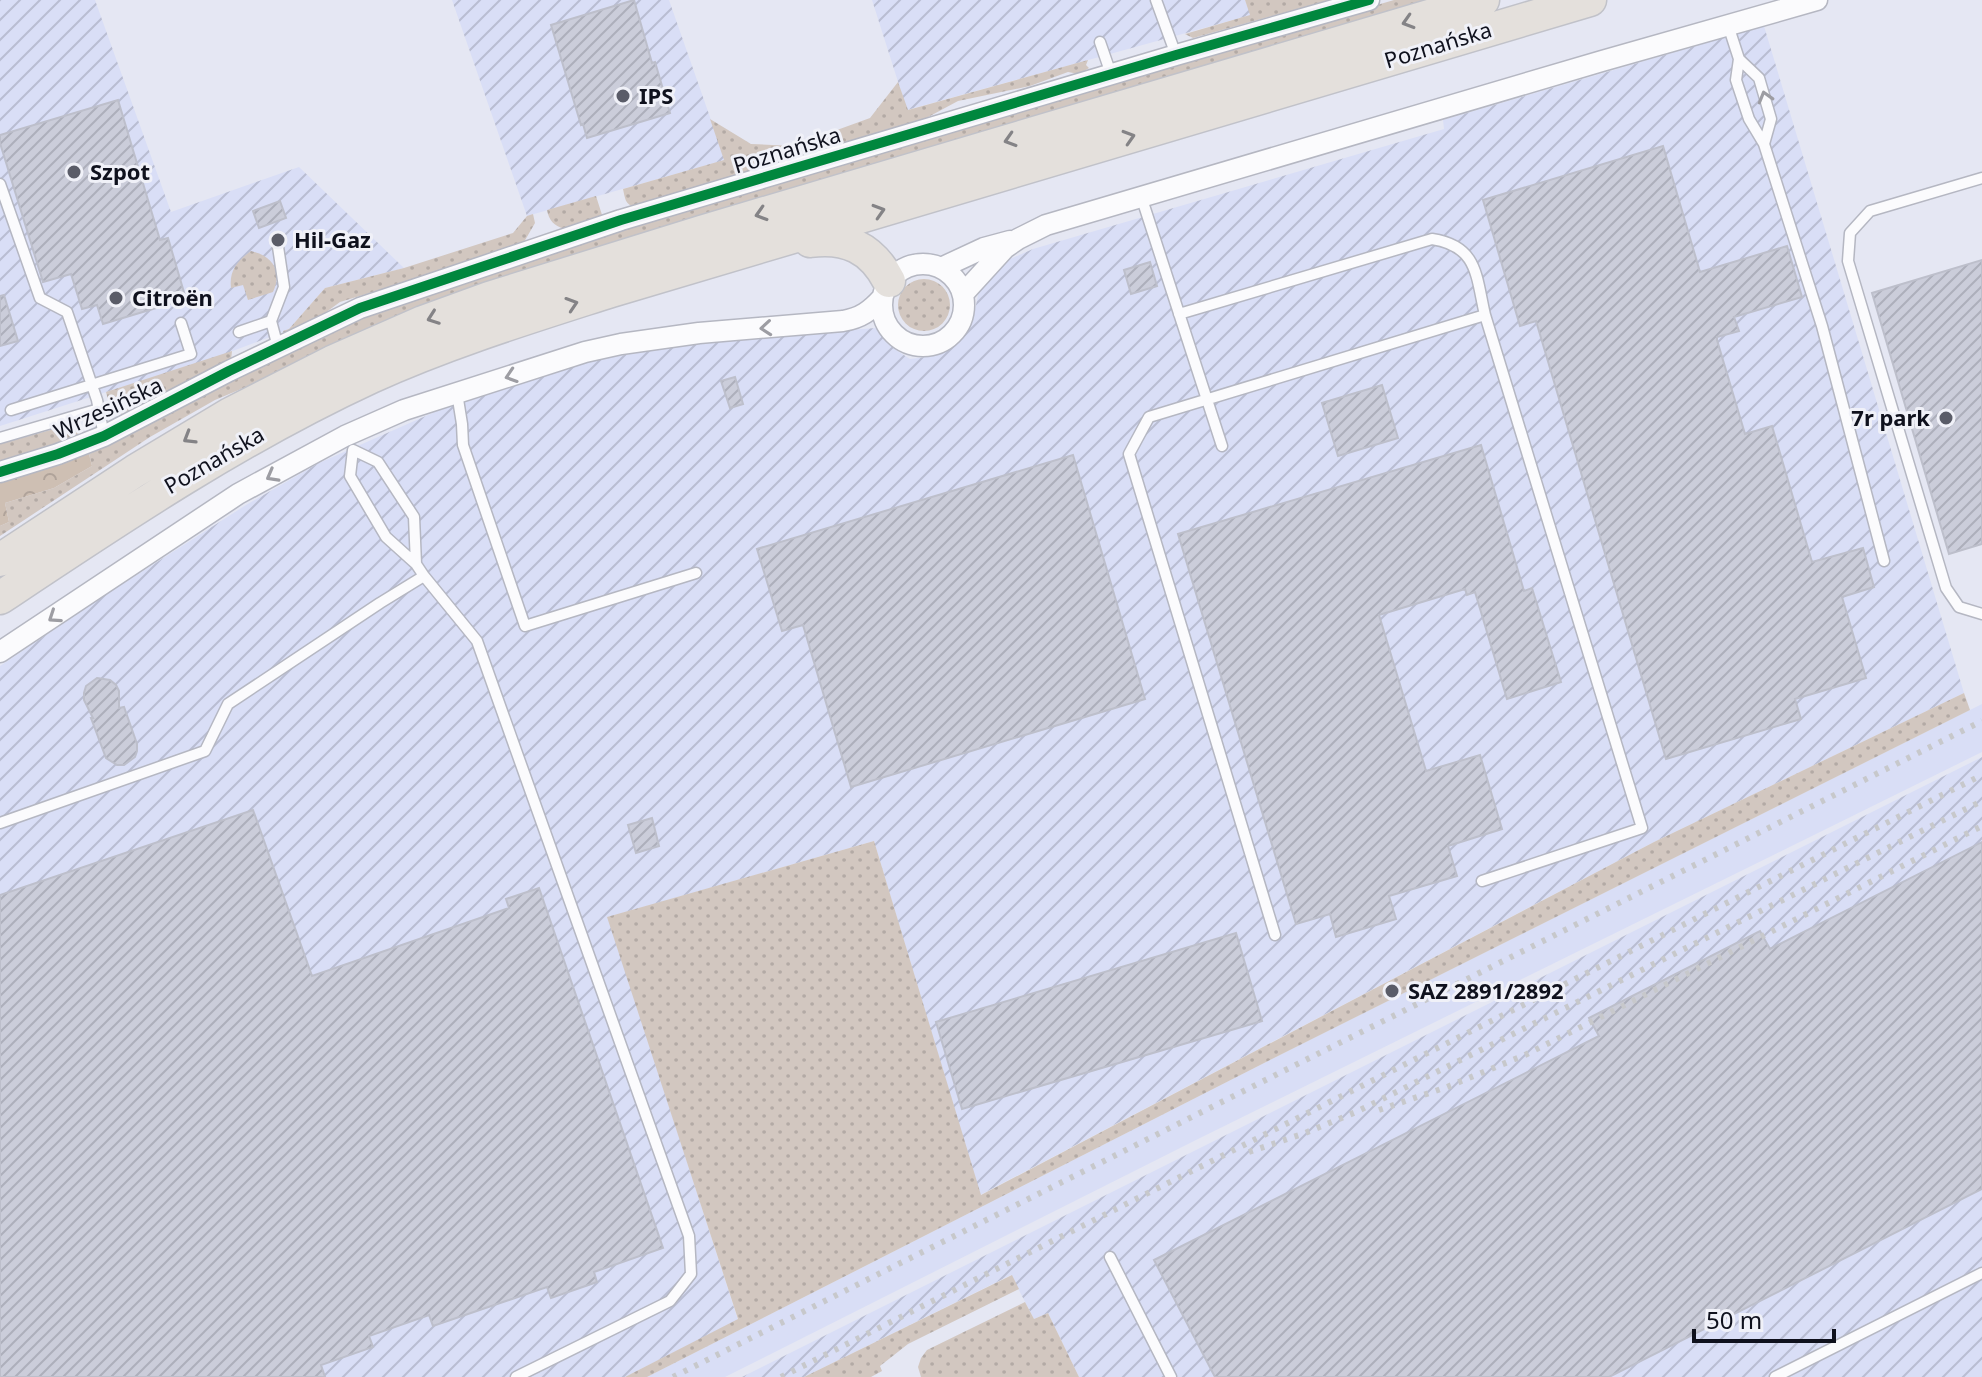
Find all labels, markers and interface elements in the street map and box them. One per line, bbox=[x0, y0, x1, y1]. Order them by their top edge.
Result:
street label: Poznańska bbox=[1380, 13, 1495, 75]
one-way arrow bbox=[1401, 13, 1415, 29]
place label: IPS bbox=[639, 80, 673, 110]
marker: IPS bbox=[614, 87, 632, 105]
one-way arrow bbox=[1758, 91, 1774, 105]
street label: Poznańska bbox=[729, 118, 844, 180]
one-way arrow bbox=[1121, 130, 1135, 146]
one-way arrow bbox=[1004, 131, 1018, 147]
place label: Szpot bbox=[90, 156, 150, 186]
marker: Szpot bbox=[65, 163, 83, 181]
one-way arrow bbox=[872, 204, 886, 220]
one-way arrow bbox=[755, 205, 769, 221]
place label: Hil-Gaz bbox=[294, 224, 371, 254]
marker: Hil-Gaz bbox=[269, 231, 287, 249]
place label: Citroën bbox=[132, 282, 213, 312]
marker: Citroën bbox=[107, 289, 125, 307]
one-way arrow bbox=[564, 297, 578, 313]
one-way arrow bbox=[427, 309, 441, 325]
one-way arrow bbox=[759, 319, 772, 336]
one-way arrow bbox=[505, 366, 519, 382]
street label: Wrzesińska bbox=[48, 369, 167, 445]
place label: 7r park bbox=[1851, 402, 1930, 432]
marker: 7r park bbox=[1937, 409, 1955, 427]
street label: Poznańska bbox=[158, 418, 269, 500]
one-way arrow bbox=[183, 428, 198, 444]
one-way arrow bbox=[266, 466, 281, 482]
one-way arrow bbox=[48, 607, 62, 622]
place label: SAZ 2891/2892 bbox=[1408, 975, 1564, 1005]
marker: SAZ 2891/2892 bbox=[1383, 982, 1401, 1000]
scale bar bbox=[1694, 1293, 1834, 1343]
text: 50 m bbox=[1706, 1303, 1762, 1336]

